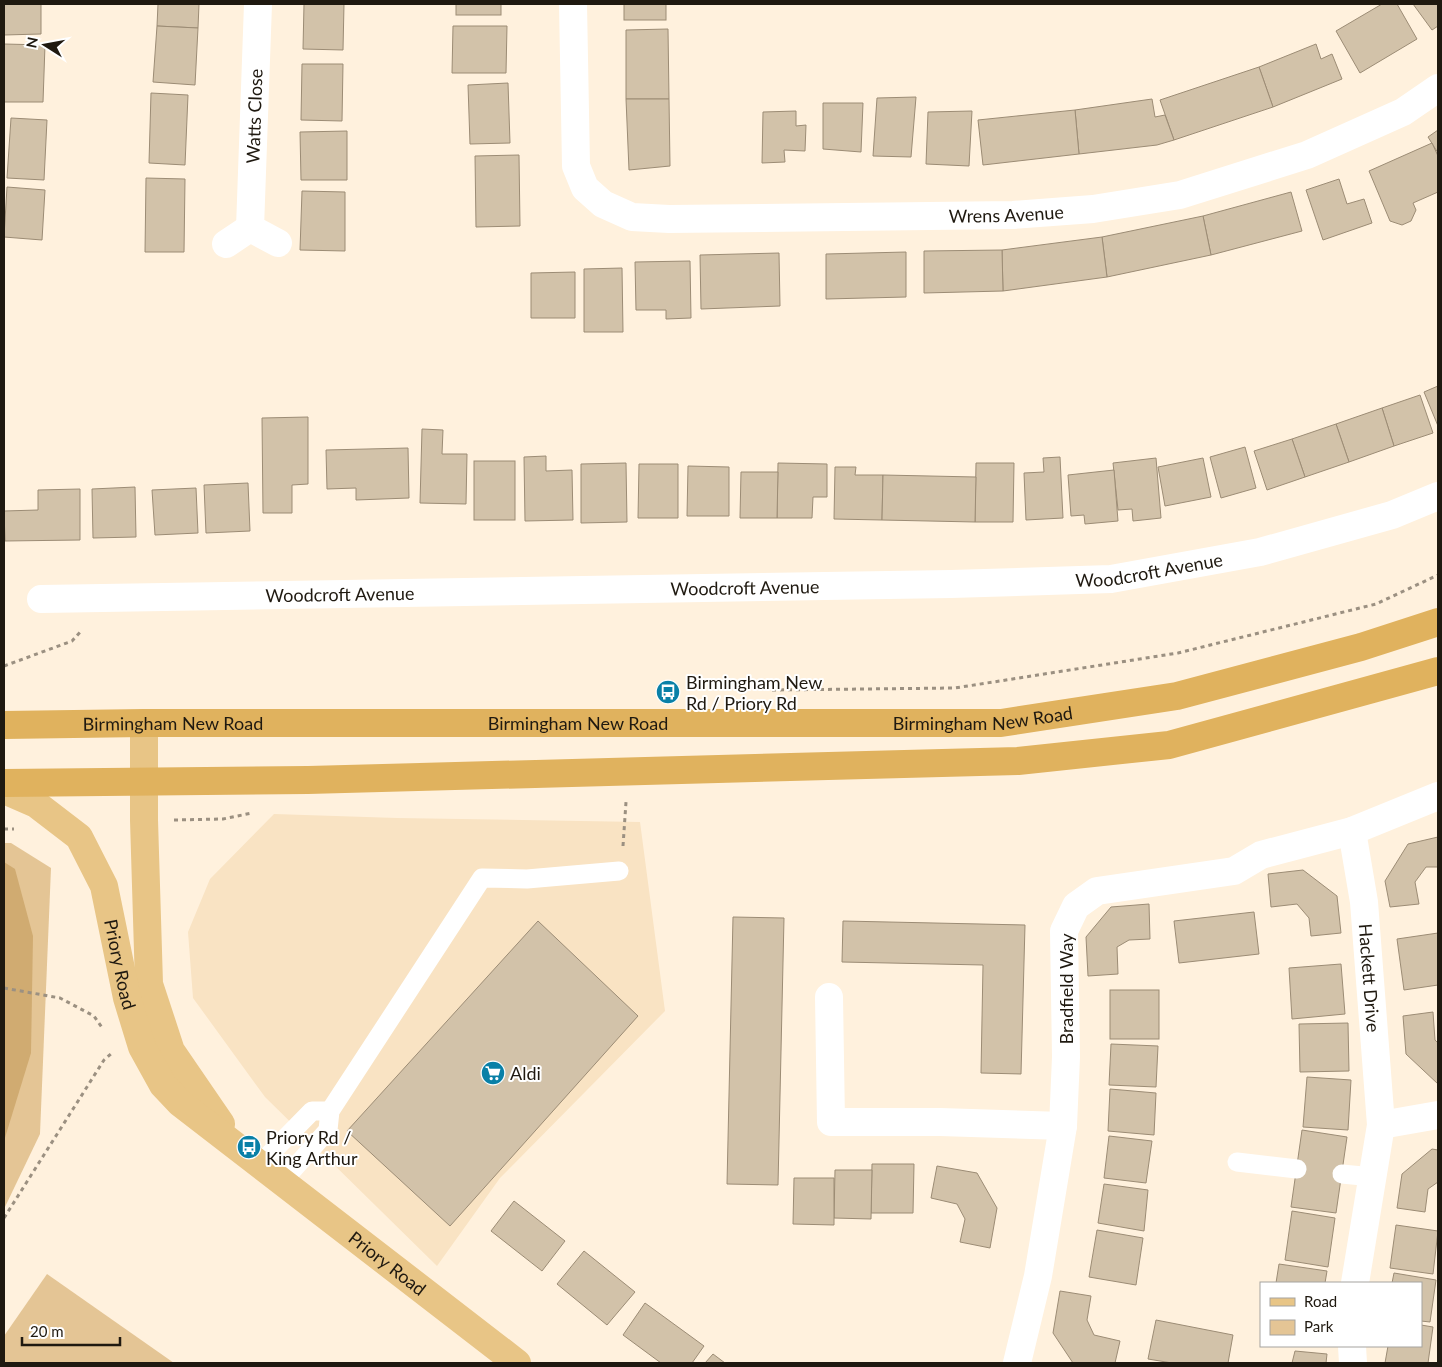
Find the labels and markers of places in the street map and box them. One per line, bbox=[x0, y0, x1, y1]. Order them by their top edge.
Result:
place label: Birmingham New Rd / Priory Rd bbox=[686, 671, 822, 714]
bus stop icon: Birmingham New Rd / Priory Rd bbox=[655, 679, 681, 705]
supermarket icon: Aldi bbox=[480, 1060, 506, 1086]
place label: Aldi bbox=[510, 1062, 541, 1084]
place label: Priory Rd / King Arthur bbox=[266, 1126, 358, 1169]
bus stop icon: Priory Rd / King Arthur bbox=[236, 1134, 262, 1160]

